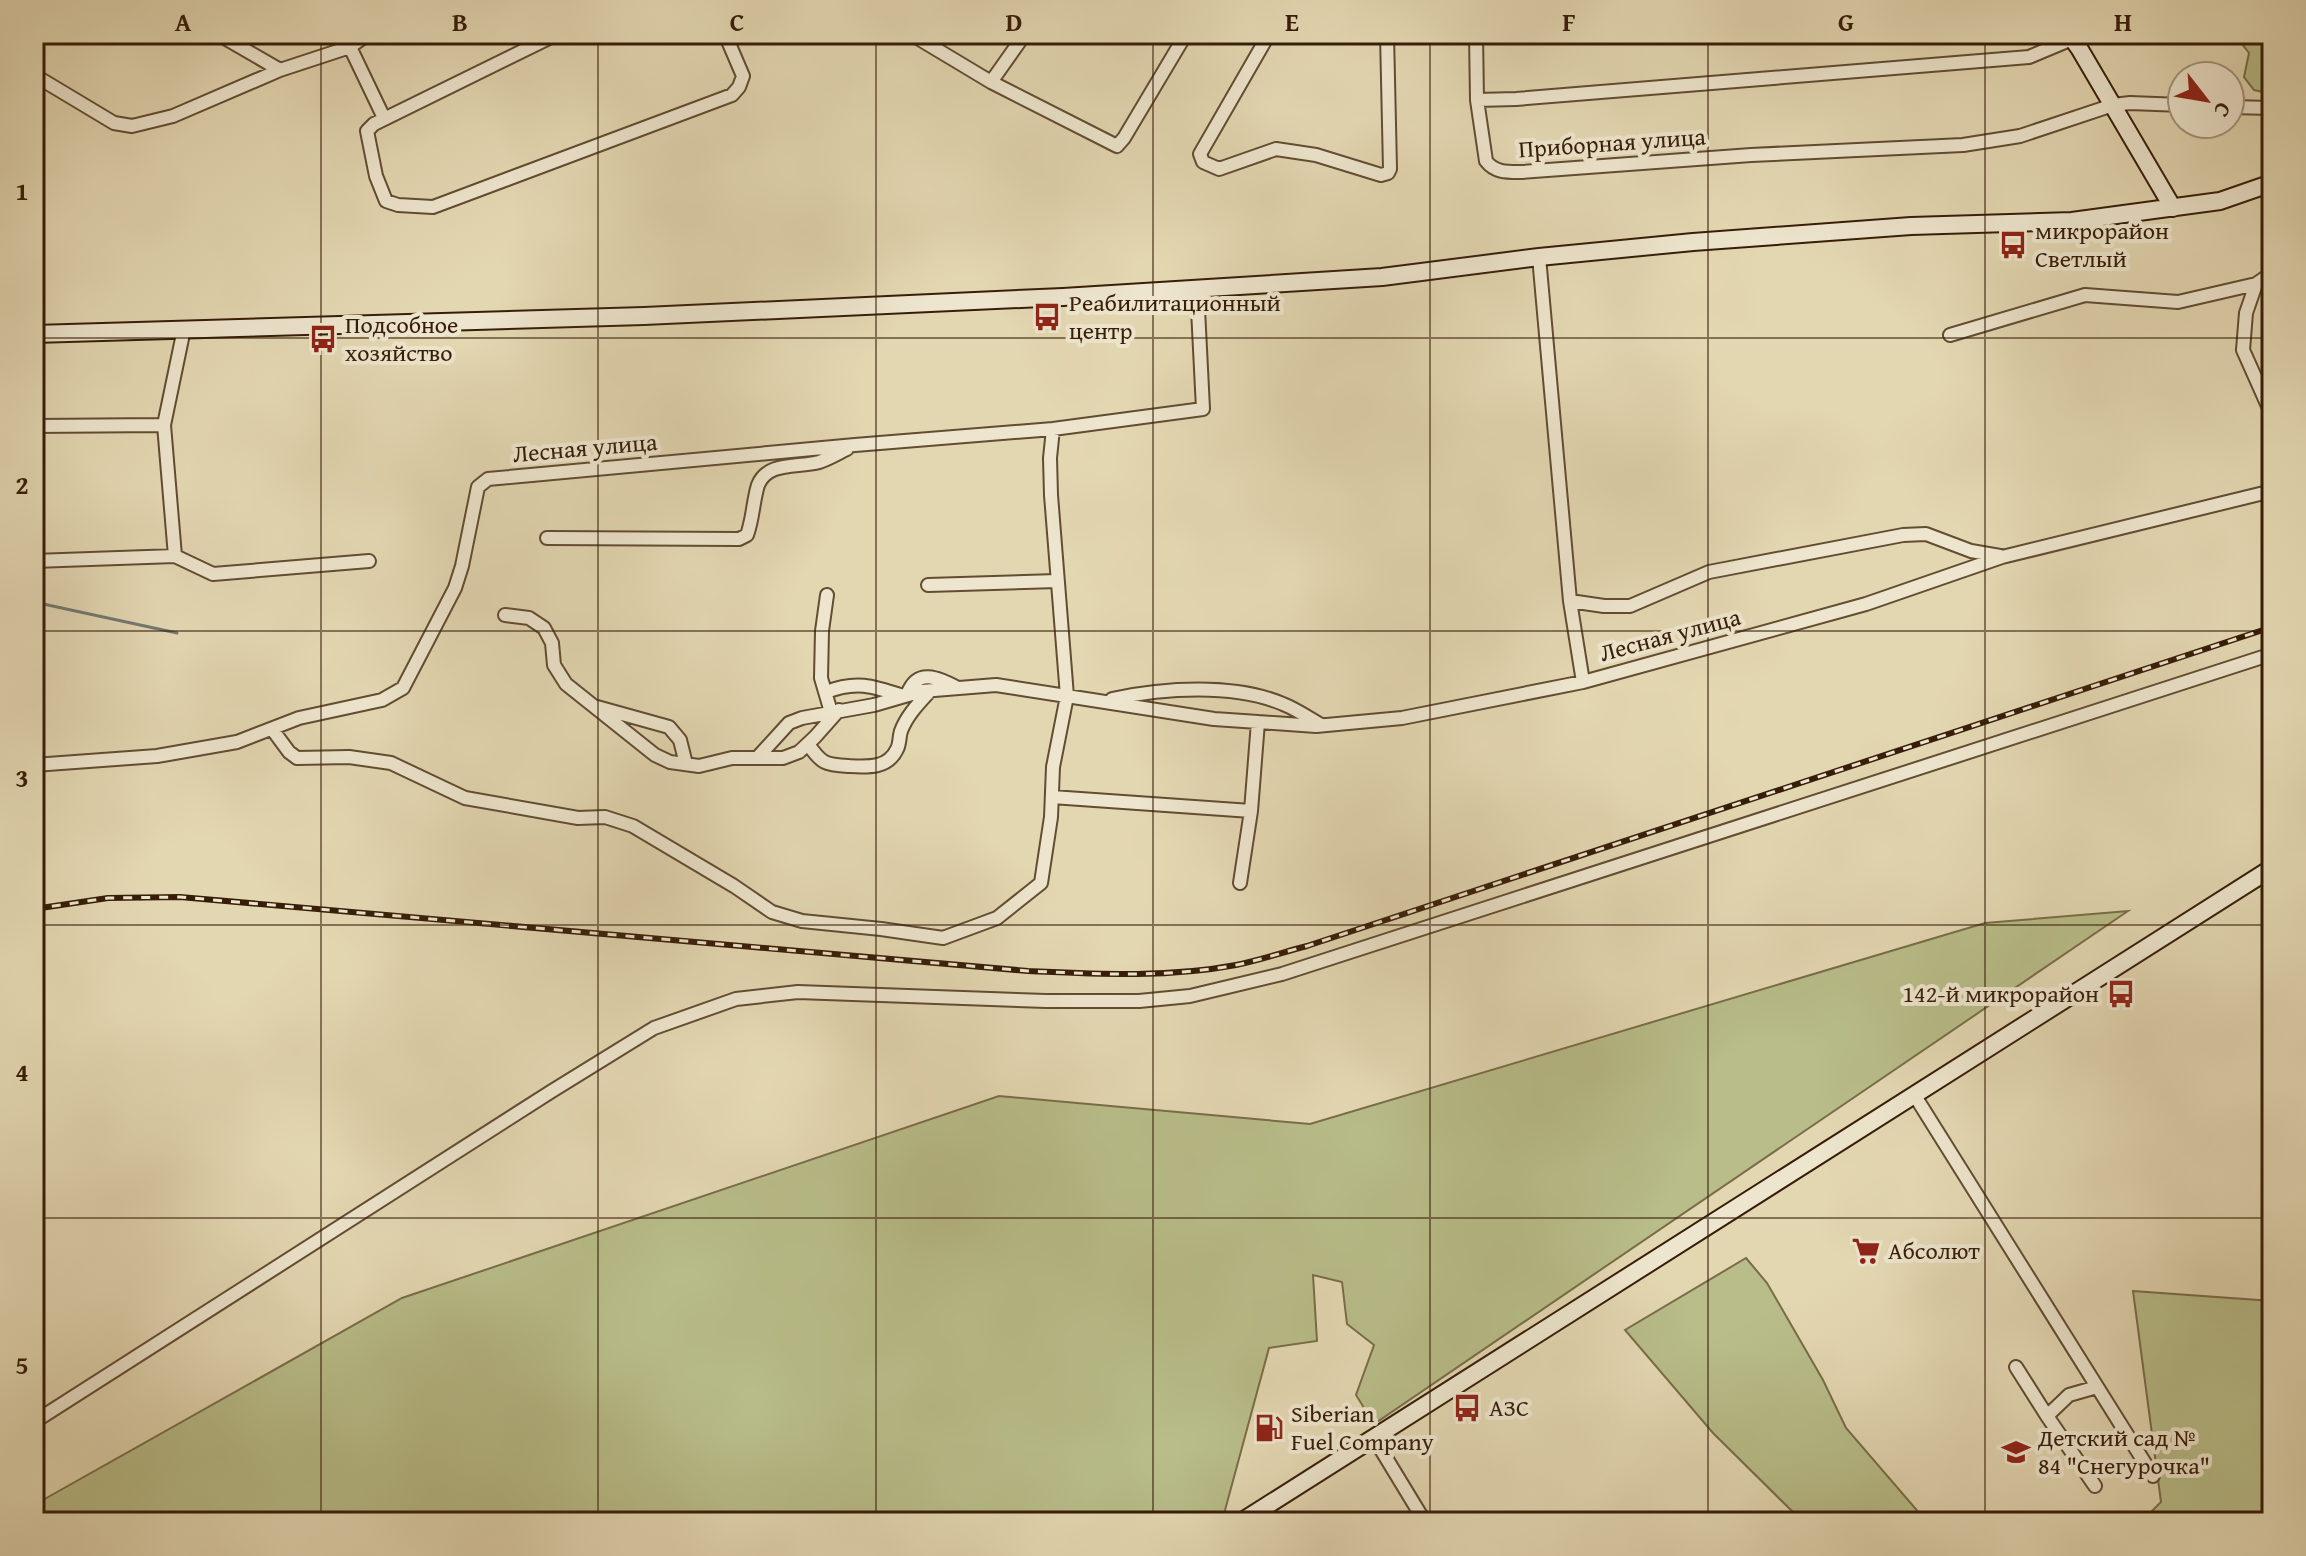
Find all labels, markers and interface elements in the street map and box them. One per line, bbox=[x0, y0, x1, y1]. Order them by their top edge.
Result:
text: A bbox=[175, 2, 192, 41]
text: B bbox=[452, 2, 468, 41]
text: C bbox=[730, 2, 744, 41]
text: D bbox=[1006, 2, 1022, 41]
text: E bbox=[1285, 2, 1299, 41]
text: F bbox=[1562, 2, 1576, 41]
text: G bbox=[1838, 2, 1854, 41]
text: H bbox=[2114, 2, 2132, 41]
north arrow bbox=[2166, 60, 2246, 140]
text: С bbox=[2206, 97, 2240, 124]
street label: Приборная улица bbox=[1517, 118, 1707, 167]
text: 1 bbox=[15, 171, 29, 210]
place label: микрорайон Светлый bbox=[2035, 213, 2169, 276]
bus stop icon: микрорайон Светлый bbox=[1998, 230, 2028, 260]
place label: Реабилитационный центр bbox=[1069, 285, 1281, 348]
bus stop icon: Реабилитационный центр bbox=[1032, 302, 1062, 332]
place label: Подсобное хозяйство bbox=[345, 307, 458, 370]
bus stop icon: Подсобное хозяйство bbox=[308, 324, 338, 354]
street label: Лесная улица bbox=[511, 424, 659, 471]
text: 2 bbox=[15, 465, 29, 504]
street label: Лесная улица bbox=[1595, 599, 1745, 670]
text: 3 bbox=[15, 758, 29, 797]
place label: 142-й микрорайон bbox=[1903, 976, 2099, 1011]
bus stop icon: 142-й микрорайон bbox=[2106, 979, 2136, 1009]
text: 4 bbox=[15, 1052, 29, 1091]
place label: Абсолют bbox=[1888, 1233, 1980, 1268]
supermarket icon: Абсолют bbox=[1851, 1236, 1881, 1266]
text: 5 bbox=[15, 1345, 29, 1384]
place label: АЗС bbox=[1489, 1390, 1529, 1425]
bus stop icon: АЗС bbox=[1452, 1393, 1482, 1423]
place label: Siberian Fuel Company bbox=[1291, 1396, 1434, 1459]
fuel station icon: Siberian Fuel Company bbox=[1254, 1413, 1284, 1443]
place label: Детский сад № 84 "Снегурочка" bbox=[2037, 1420, 2210, 1483]
school or university icon: Детский сад № 84 "Снегурочка" bbox=[2001, 1437, 2031, 1467]

